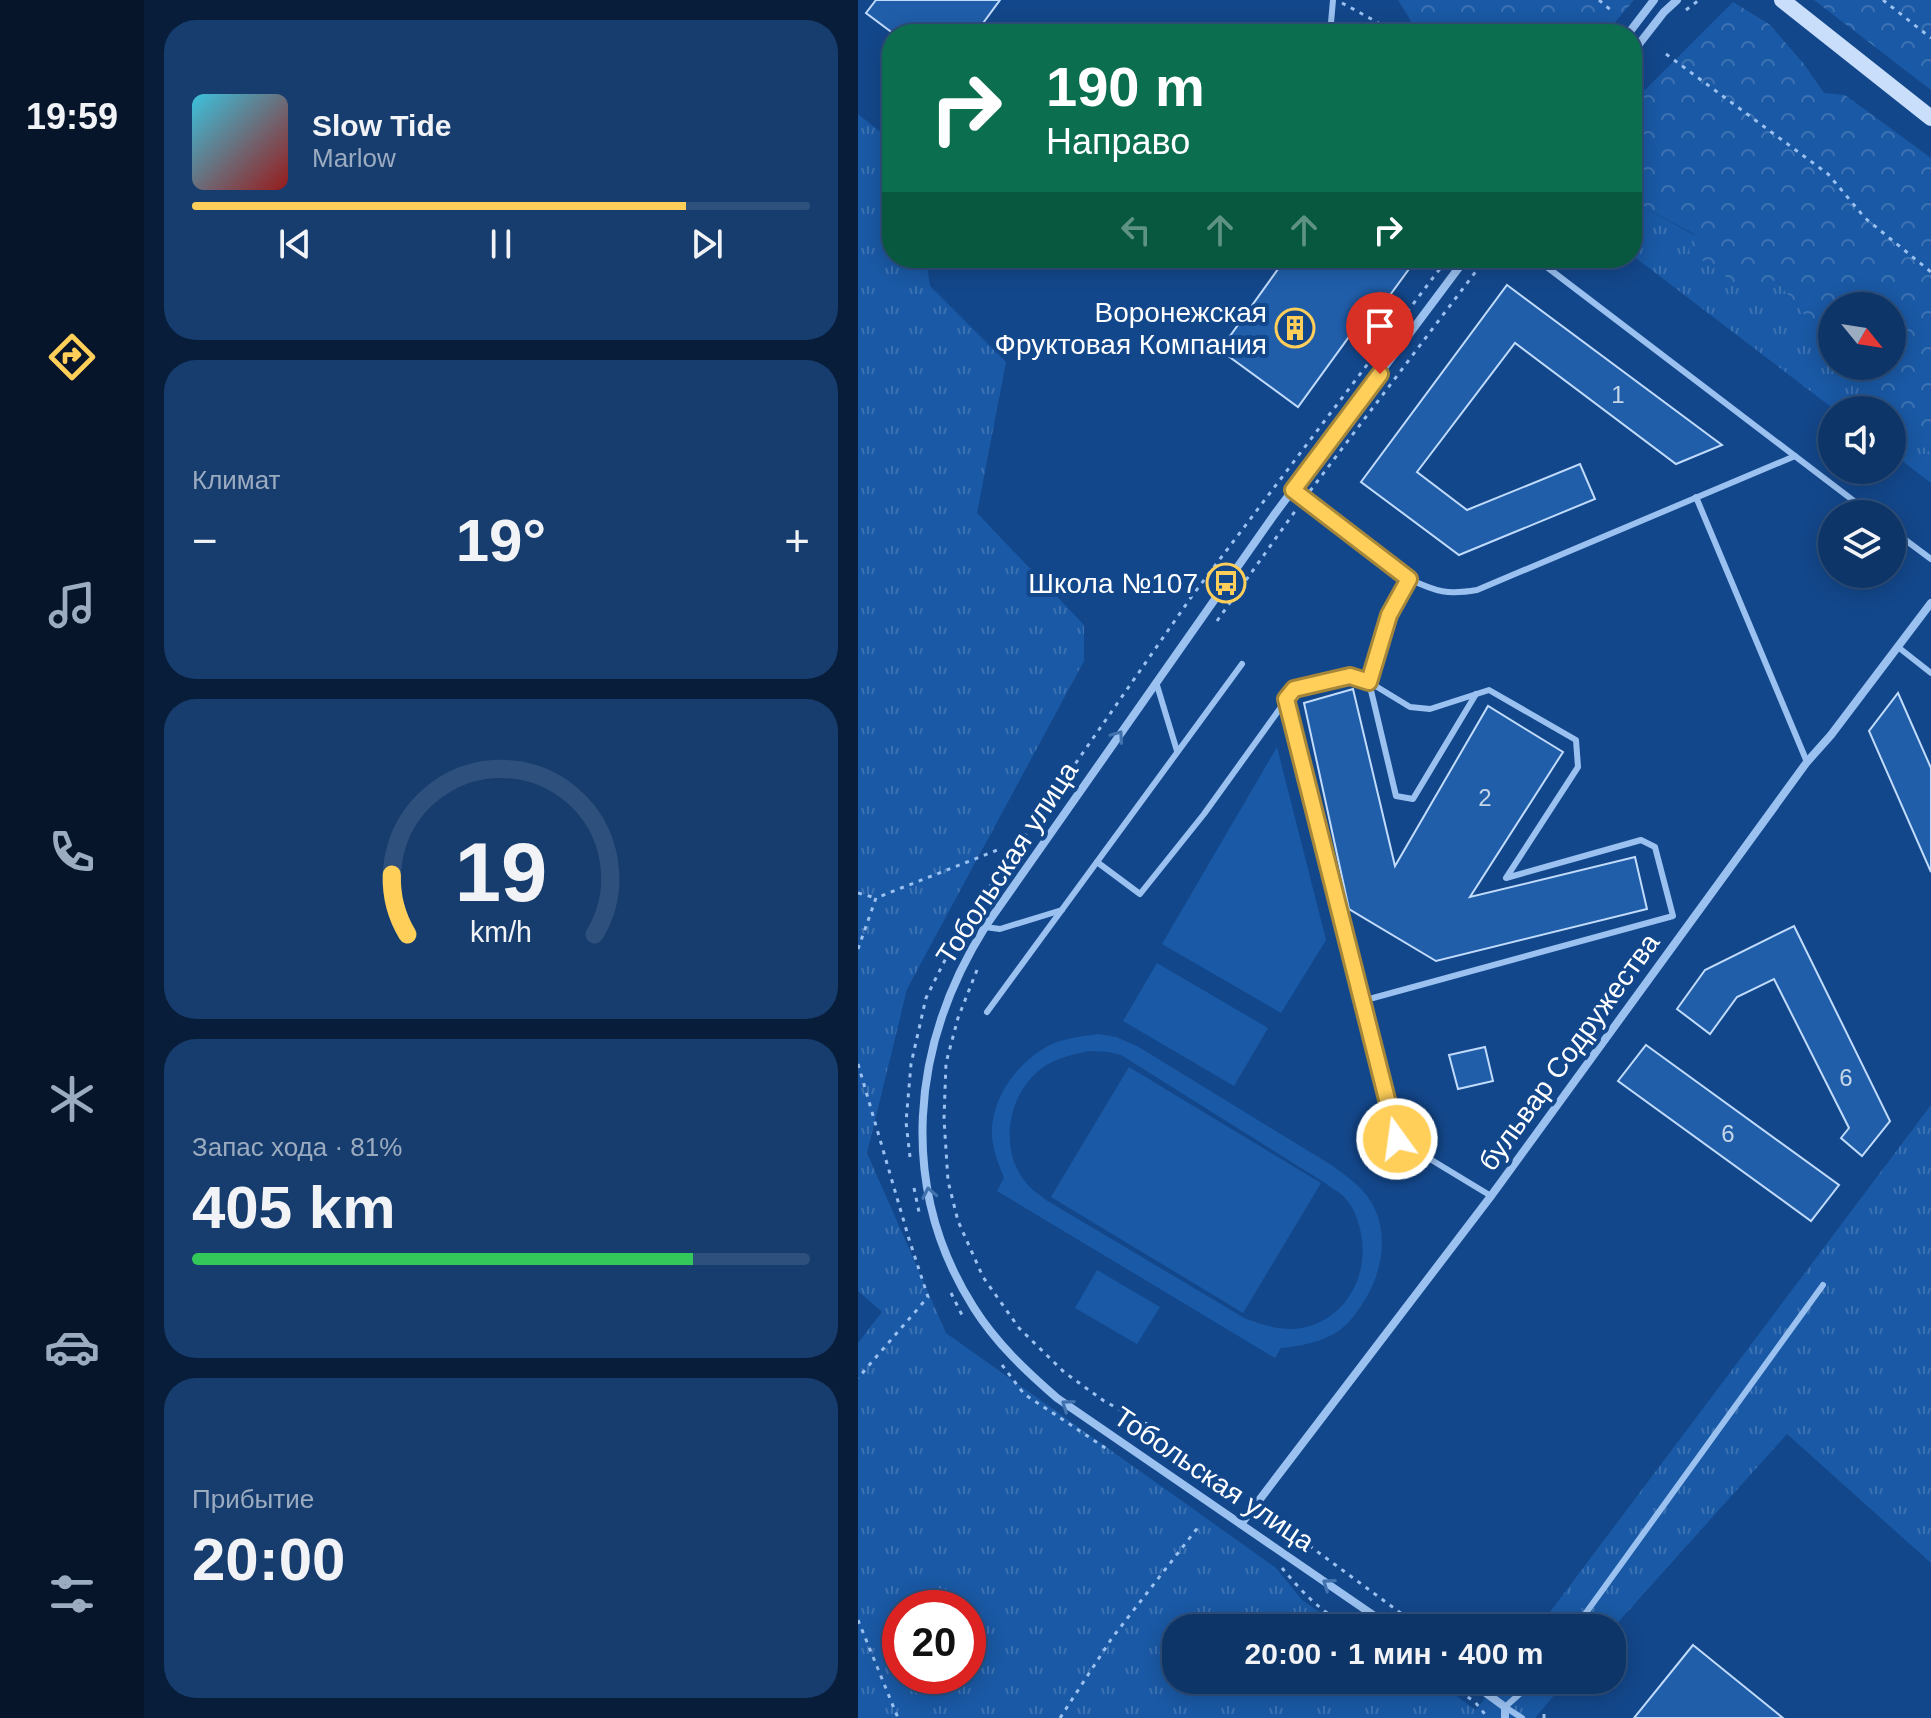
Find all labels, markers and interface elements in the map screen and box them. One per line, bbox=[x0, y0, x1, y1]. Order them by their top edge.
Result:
text: 190 m bbox=[1046, 55, 1205, 118]
icon: right bbox=[914, 56, 1018, 160]
text: 19:59 bbox=[26, 96, 118, 137]
text: Slow Tide bbox=[312, 109, 451, 142]
text: Направо bbox=[1046, 121, 1190, 162]
text: Marlow bbox=[312, 143, 396, 173]
icon: left bbox=[1114, 208, 1158, 252]
icon: ahead bbox=[1198, 208, 1242, 252]
icon: ahead bbox=[1282, 208, 1326, 252]
icon: right bbox=[1366, 208, 1410, 252]
icon: previous bbox=[273, 222, 317, 266]
icon: pause bbox=[479, 222, 523, 266]
icon: next bbox=[685, 222, 729, 266]
pin bbox=[1346, 292, 1414, 374]
north arrow bbox=[1818, 292, 1906, 380]
map controls bbox=[1818, 292, 1906, 588]
place label: Воронежская Фруктовая Компания bbox=[995, 297, 1267, 360]
icon: arrive bbox=[1358, 304, 1402, 348]
building icon: Воронежская Фруктовая Компания bbox=[1274, 307, 1316, 349]
icon: directions bbox=[44, 329, 100, 385]
house number: 1 bbox=[1611, 381, 1625, 408]
button: sound bbox=[1818, 396, 1906, 484]
text: Климат bbox=[192, 465, 281, 495]
button: layers bbox=[1818, 500, 1906, 588]
text: 19° bbox=[456, 507, 546, 574]
text: − bbox=[192, 516, 218, 565]
text: + bbox=[784, 516, 810, 565]
bus stop icon: Школа №107 bbox=[1205, 562, 1247, 604]
place label: Школа №107 bbox=[1028, 568, 1198, 599]
icon: music bbox=[44, 577, 100, 633]
one-way arrow bbox=[1108, 730, 1123, 744]
street label: Тобольская улица bbox=[930, 756, 1084, 970]
house number: 2 bbox=[1478, 784, 1492, 811]
icon: phone bbox=[44, 824, 100, 880]
text: 19 bbox=[455, 826, 547, 919]
text: km/h bbox=[470, 916, 532, 948]
street label: бульвар Содружества bbox=[1473, 927, 1666, 1177]
house number: 6 bbox=[1839, 1064, 1853, 1091]
icon: climate bbox=[44, 1071, 100, 1127]
position arrow bbox=[1355, 1097, 1439, 1181]
house number: 6 bbox=[1721, 1120, 1735, 1147]
text: Запас хода · 81% bbox=[192, 1132, 402, 1162]
text: 405 km bbox=[192, 1174, 396, 1241]
one-way arrow bbox=[921, 1187, 938, 1200]
icon: car bbox=[44, 1319, 100, 1375]
one-way arrow bbox=[1061, 1400, 1075, 1415]
street label: Тобольская улица bbox=[1108, 1401, 1320, 1558]
text: Прибытие bbox=[192, 1484, 314, 1514]
text: 20:00 bbox=[192, 1526, 345, 1593]
icon: filters bbox=[44, 1566, 100, 1622]
one-way arrow bbox=[1322, 1579, 1336, 1594]
speed limit sign: 20 bbox=[882, 1590, 986, 1694]
text: 20:00 · 1 мин · 400 m bbox=[1245, 1637, 1543, 1670]

